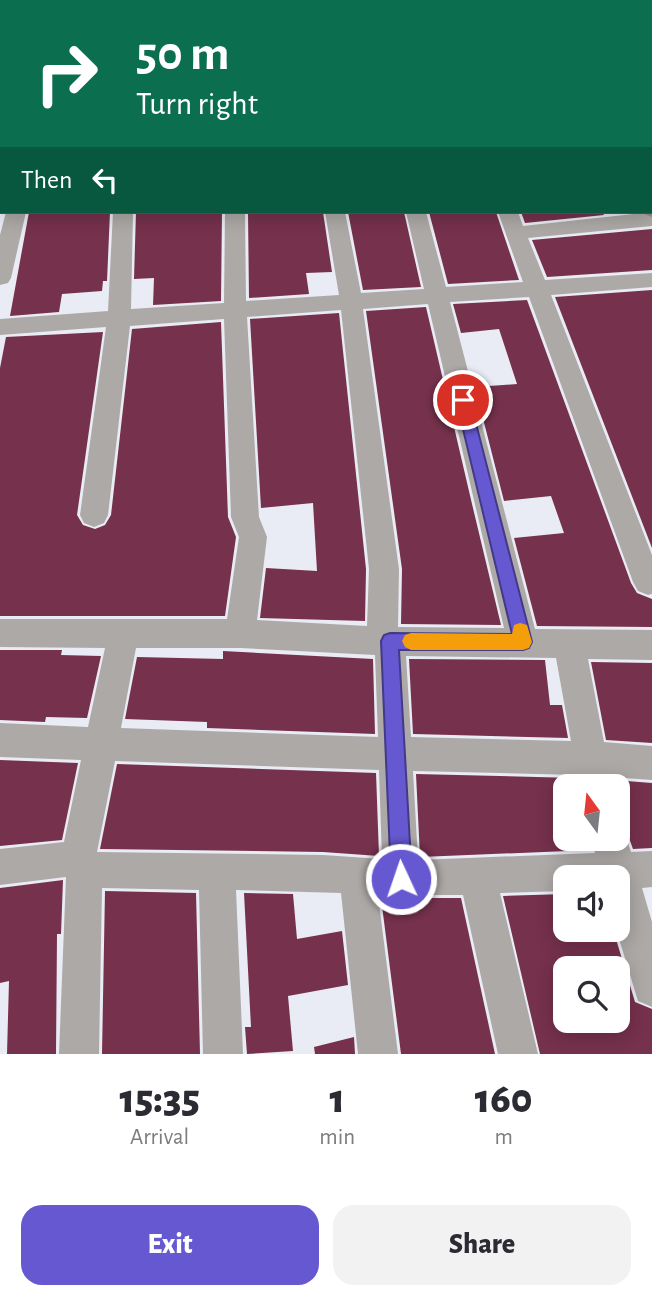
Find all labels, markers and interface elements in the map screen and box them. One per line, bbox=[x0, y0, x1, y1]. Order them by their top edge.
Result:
icon: right bbox=[21, 28, 112, 119]
text: 50 m bbox=[136, 30, 230, 79]
text: Turn right bbox=[136, 88, 258, 120]
icon: left bbox=[86, 161, 124, 199]
text: Then bbox=[21, 167, 72, 193]
pin bbox=[433, 370, 493, 430]
icon: arrive bbox=[444, 381, 482, 419]
north arrow bbox=[553, 774, 630, 850]
map controls bbox=[553, 774, 630, 1033]
position arrow bbox=[364, 842, 438, 916]
button: sound bbox=[553, 865, 630, 942]
button: search bbox=[553, 956, 630, 1033]
text: 15:35 bbox=[120, 1078, 200, 1120]
text: 1 bbox=[330, 1078, 345, 1120]
text: 160 bbox=[475, 1078, 532, 1120]
text: Arrival bbox=[130, 1126, 189, 1149]
text: min bbox=[319, 1126, 355, 1149]
text: m bbox=[494, 1126, 513, 1149]
button: Exit bbox=[21, 1205, 319, 1285]
button: Share bbox=[333, 1205, 631, 1285]

